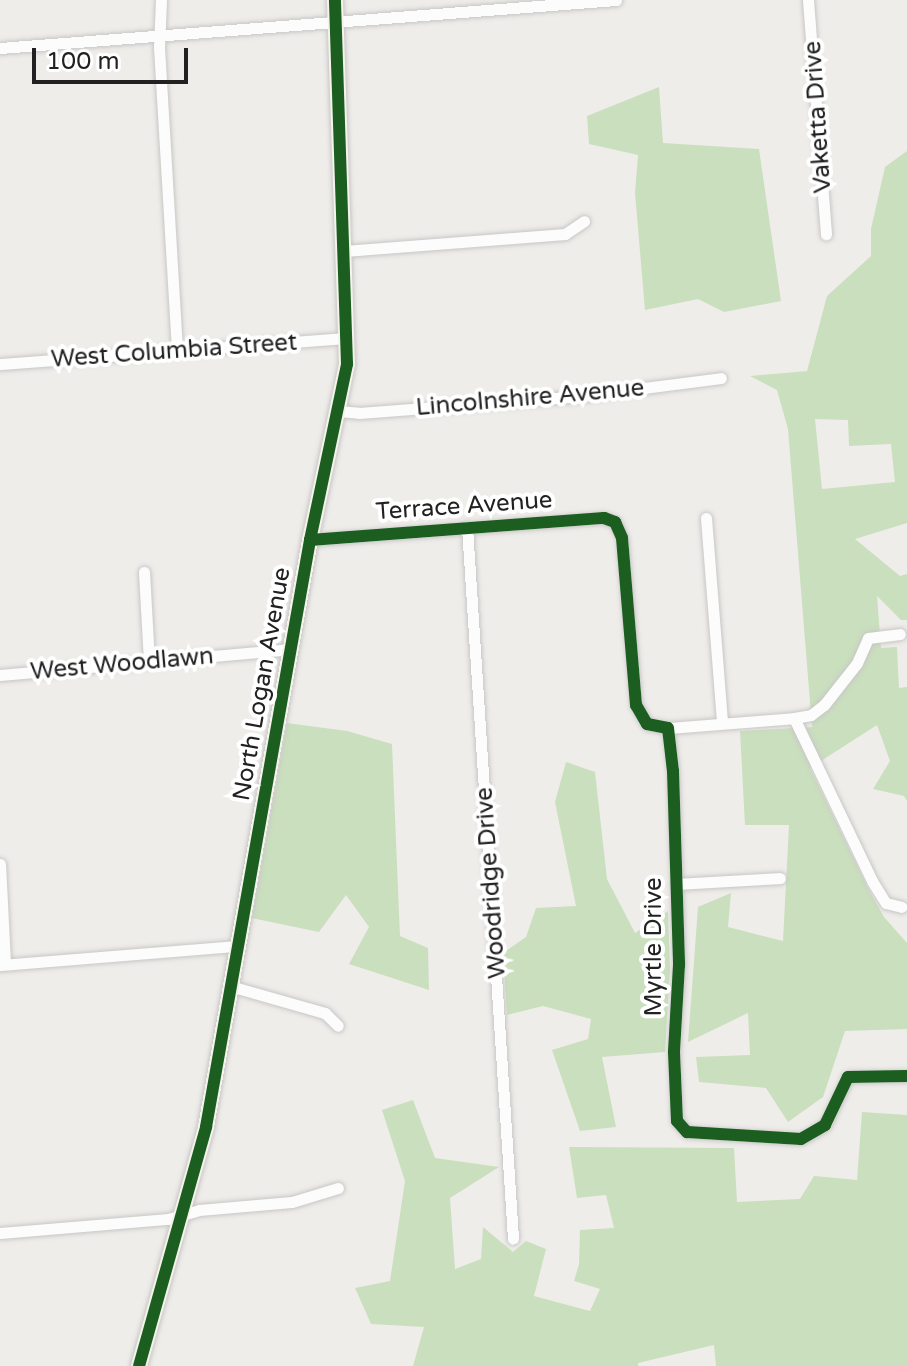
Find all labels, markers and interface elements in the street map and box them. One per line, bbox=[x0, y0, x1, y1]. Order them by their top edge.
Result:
scale bar bbox=[36, 32, 192, 82]
street label: Vaketta Drive bbox=[798, 40, 838, 194]
text: 100 m bbox=[46, 47, 120, 76]
street label: West Columbia Street bbox=[50, 328, 298, 374]
street label: Lincolnshire Avenue bbox=[415, 374, 645, 422]
street label: Terrace Avenue bbox=[375, 485, 553, 527]
street label: North Logan Avenue bbox=[227, 565, 297, 803]
street label: West Woodlawn bbox=[29, 642, 215, 686]
street label: Woodridge Drive bbox=[470, 786, 512, 980]
street label: Myrtle Drive bbox=[640, 877, 668, 1017]

